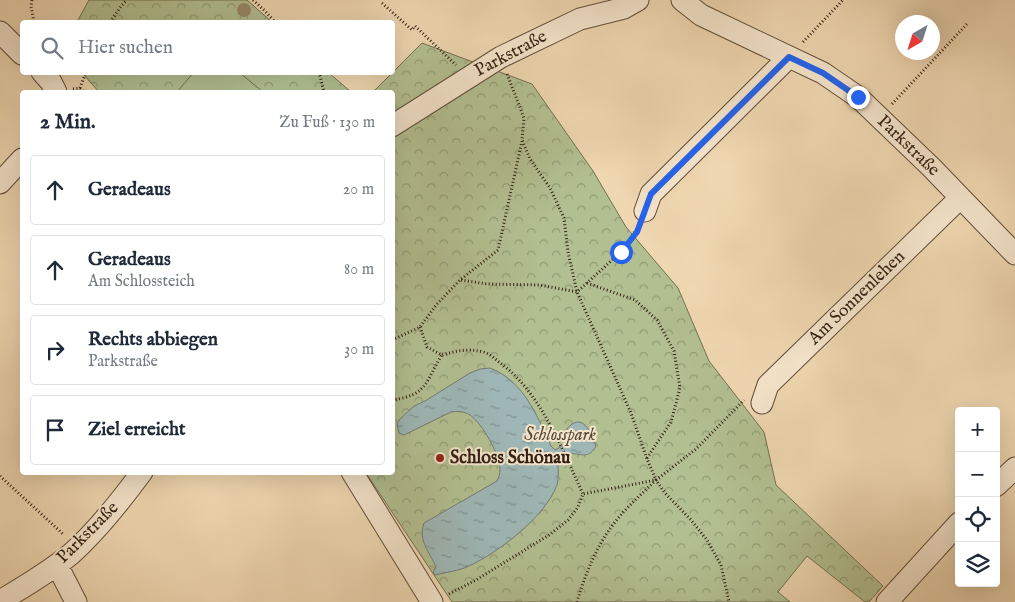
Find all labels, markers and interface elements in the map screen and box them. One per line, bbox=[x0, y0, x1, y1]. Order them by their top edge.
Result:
north arrow bbox=[895, 15, 940, 60]
search box bbox=[20, 20, 395, 75]
street label: Parkstraße bbox=[471, 25, 551, 83]
icon: search bbox=[38, 34, 66, 62]
text: Hier suchen bbox=[78, 36, 173, 60]
route end bbox=[847, 86, 870, 109]
text: 2 Min. bbox=[40, 109, 96, 136]
street label: Parkstraße bbox=[872, 110, 944, 182]
text: Zu Fuß · 130 m bbox=[279, 113, 375, 133]
icon: ahead bbox=[41, 176, 69, 204]
text: Geradeaus bbox=[88, 178, 171, 202]
text: 20 m bbox=[343, 180, 374, 200]
route start bbox=[610, 241, 633, 264]
street label: Am Sonnenlehen bbox=[803, 246, 911, 351]
text: Geradeaus bbox=[88, 248, 171, 272]
icon: ahead bbox=[41, 256, 69, 284]
text: 80 m bbox=[344, 260, 374, 280]
text: Am Schlossteich bbox=[88, 272, 195, 292]
text: Rechts abbiegen bbox=[88, 328, 218, 352]
icon: right bbox=[41, 336, 69, 364]
text: 30 m bbox=[344, 340, 374, 360]
text: Parkstraße bbox=[88, 352, 158, 372]
map controls bbox=[955, 407, 1000, 587]
button: + bbox=[955, 407, 1000, 452]
icon: arrive bbox=[41, 416, 69, 444]
text: Ziel erreicht bbox=[88, 418, 186, 442]
park label: Schlosspark bbox=[524, 424, 596, 447]
place label: Schloss Schönau bbox=[450, 447, 571, 470]
marker: Schloss Schönau bbox=[434, 452, 446, 464]
button: − bbox=[955, 452, 1000, 497]
street label: Parkstraße bbox=[52, 497, 124, 569]
button: locate bbox=[955, 497, 1000, 542]
button: layers bbox=[955, 542, 1000, 587]

